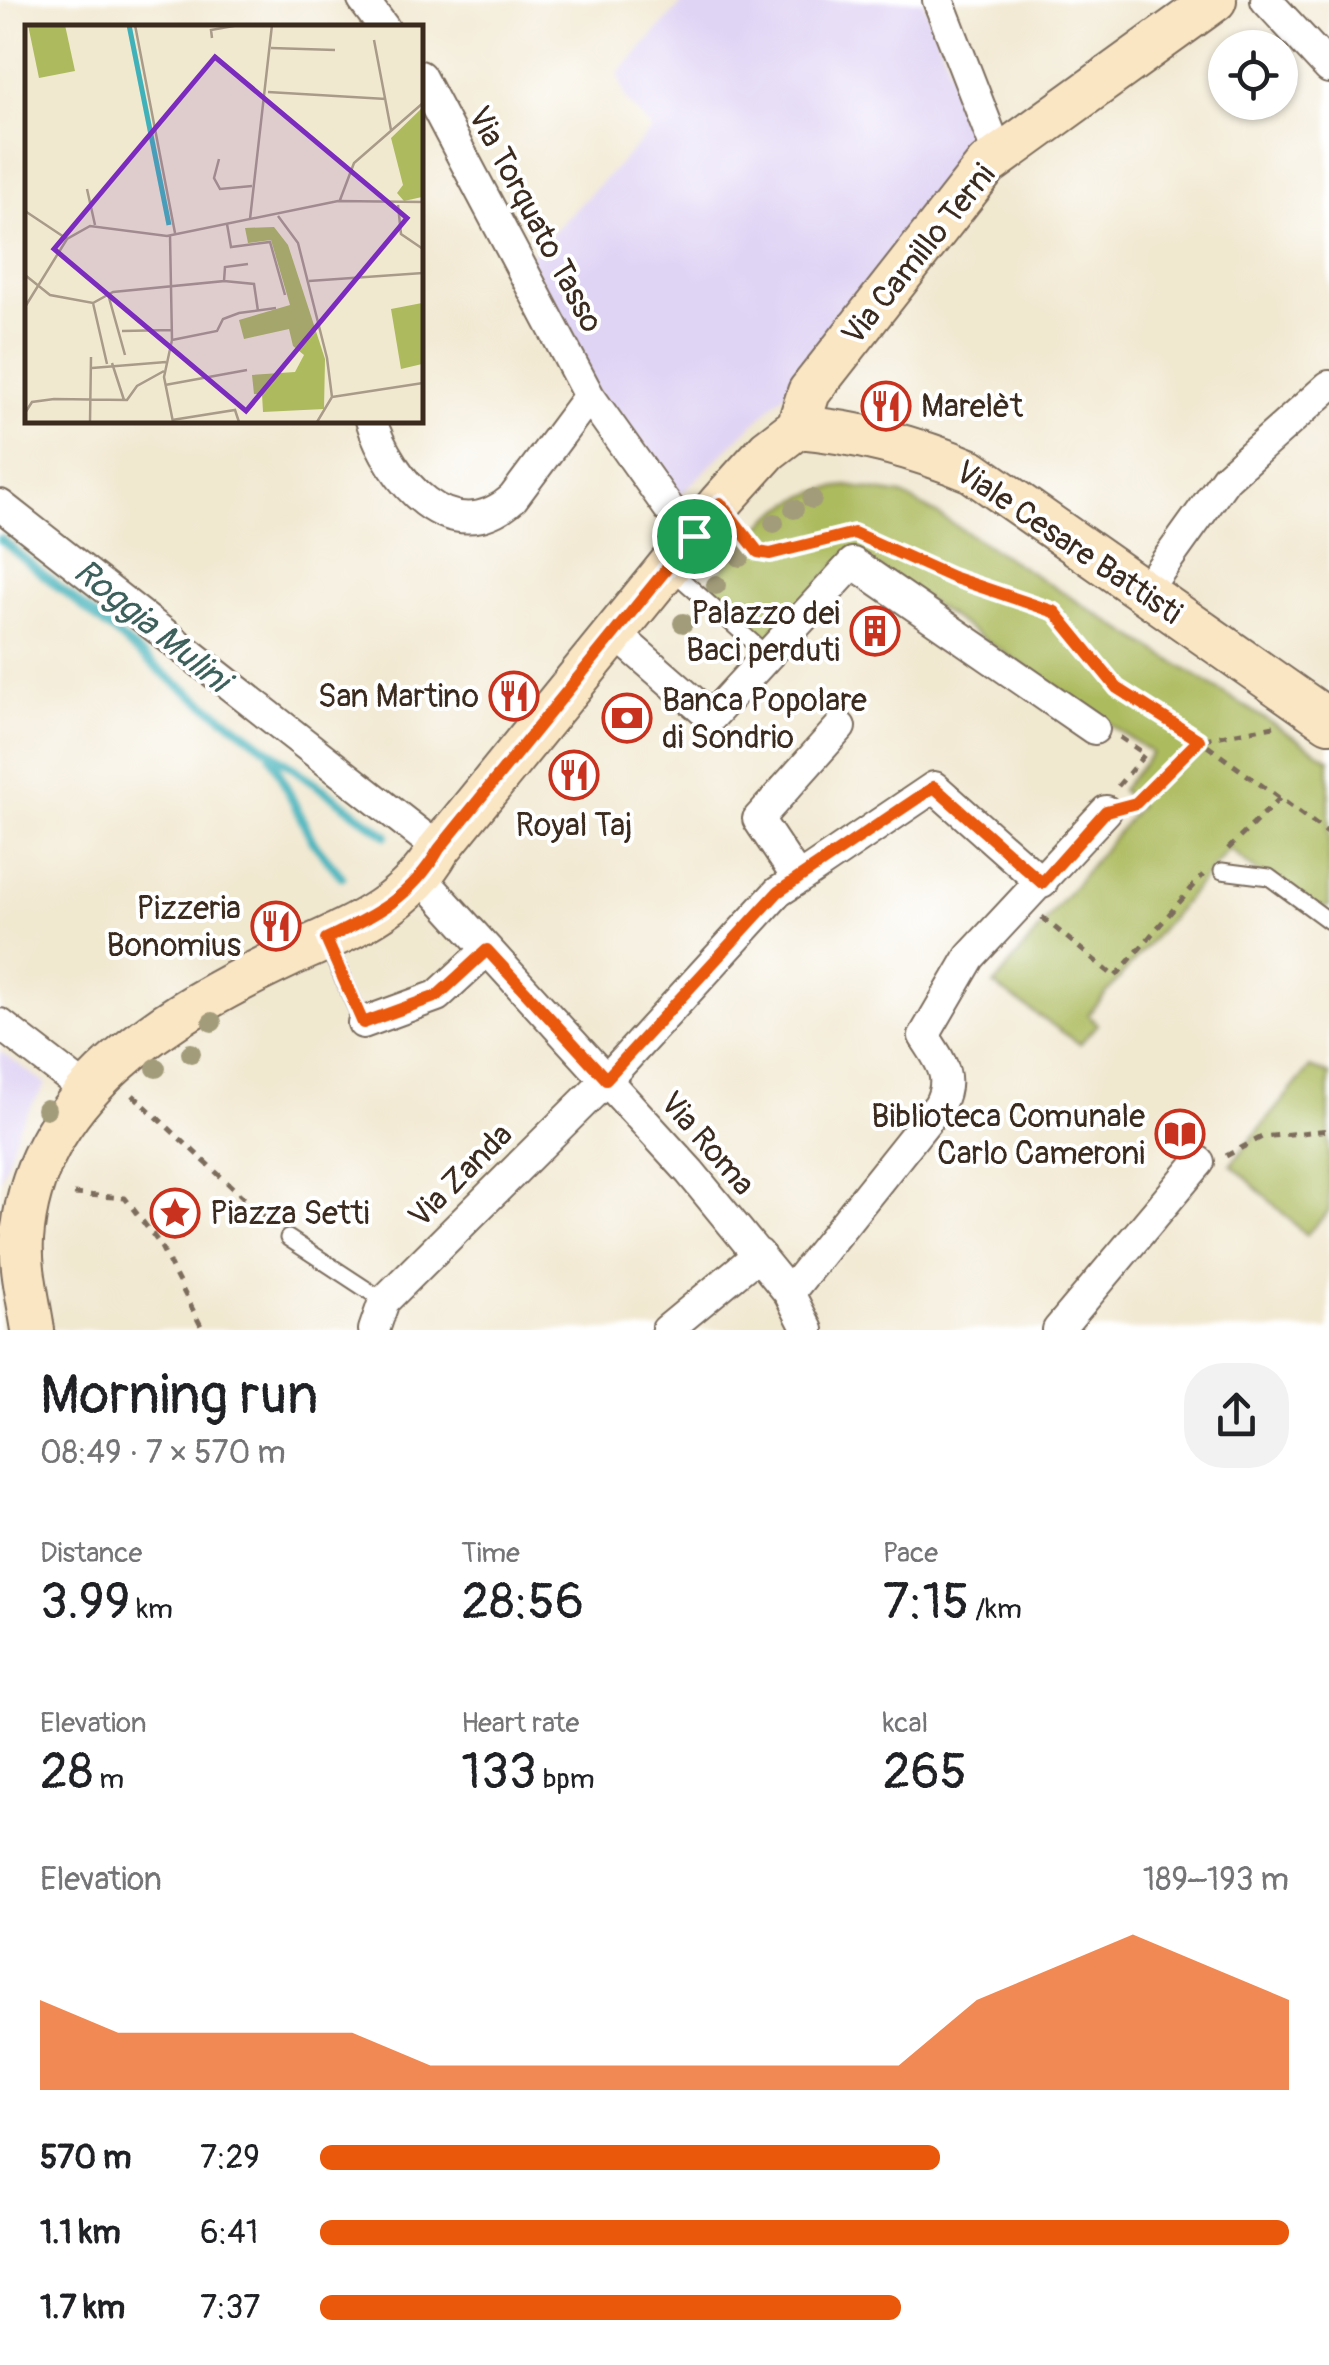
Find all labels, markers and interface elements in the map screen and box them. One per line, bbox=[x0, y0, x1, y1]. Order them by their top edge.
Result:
inset map bbox=[25, 25, 422, 422]
map controls bbox=[1208, 30, 1298, 120]
button: locate bbox=[1208, 30, 1298, 120]
street label: Via Torquato Tasso bbox=[459, 100, 611, 339]
street label: Via Camillo Terni bbox=[833, 156, 1004, 353]
restaurant icon: Marelèt bbox=[860, 380, 912, 432]
place label: Marelèt bbox=[921, 387, 1023, 427]
street label: Viale Cesare Battisti bbox=[948, 452, 1189, 633]
pin bbox=[652, 494, 737, 579]
icon: arrive bbox=[667, 509, 722, 564]
water label: Roggia Mulini bbox=[65, 550, 242, 705]
place label: Palazzo dei Baci perduti bbox=[686, 594, 840, 671]
building icon: Palazzo dei Baci perduti bbox=[849, 605, 901, 657]
restaurant icon: San Martino bbox=[488, 670, 540, 722]
place label: San Martino bbox=[318, 677, 479, 717]
place label: Banca Popolare di Sondrio bbox=[662, 681, 867, 758]
bank icon: Banca Popolare di Sondrio bbox=[601, 692, 653, 744]
restaurant icon: Royal Taj bbox=[548, 749, 600, 801]
place label: Royal Taj bbox=[516, 806, 632, 846]
place label: Pizzeria Bonomius bbox=[107, 889, 241, 966]
restaurant icon: Pizzeria Bonomius bbox=[250, 900, 302, 952]
street label: Via Roma bbox=[651, 1083, 763, 1204]
place label: Biblioteca Comunale Carlo Cameroni bbox=[871, 1097, 1145, 1174]
library icon: Biblioteca Comunale Carlo Cameroni bbox=[1154, 1108, 1206, 1160]
street label: Via Zanda bbox=[400, 1115, 521, 1236]
place icon: Piazza Setti bbox=[149, 1187, 201, 1239]
place label: Piazza Setti bbox=[210, 1194, 369, 1234]
text: Morning run bbox=[40, 1361, 318, 1430]
button: share bbox=[1184, 1363, 1289, 1468]
text: 08:49 · 7 × 570 m bbox=[40, 1433, 286, 1473]
text: Distance bbox=[40, 1536, 142, 1571]
text: Time bbox=[461, 1536, 520, 1571]
text: Pace bbox=[883, 1536, 938, 1571]
text: 3.99 bbox=[40, 1571, 130, 1634]
text: 28:56 bbox=[461, 1571, 584, 1634]
text: 7:15 bbox=[883, 1571, 969, 1634]
text: km bbox=[130, 1592, 173, 1627]
text: /km bbox=[969, 1592, 1022, 1627]
text: Elevation bbox=[40, 1706, 147, 1741]
text: Heart rate bbox=[461, 1706, 579, 1741]
text: kcal bbox=[883, 1706, 928, 1741]
text: 28 bbox=[40, 1741, 93, 1804]
text: 133 bbox=[461, 1741, 537, 1804]
text: 265 bbox=[883, 1741, 967, 1804]
text: m bbox=[93, 1762, 124, 1797]
text: bpm bbox=[537, 1762, 595, 1797]
text: Elevation bbox=[40, 1860, 162, 1900]
text: 189–193 m bbox=[1143, 1860, 1289, 1900]
text: 570 m bbox=[40, 2138, 132, 2178]
text: 7:29 bbox=[200, 2138, 260, 2178]
text: 1.1 km bbox=[40, 2213, 121, 2253]
text: 6:41 bbox=[200, 2213, 258, 2253]
text: 1.7 km bbox=[40, 2288, 125, 2328]
text: 7:37 bbox=[200, 2288, 260, 2328]

